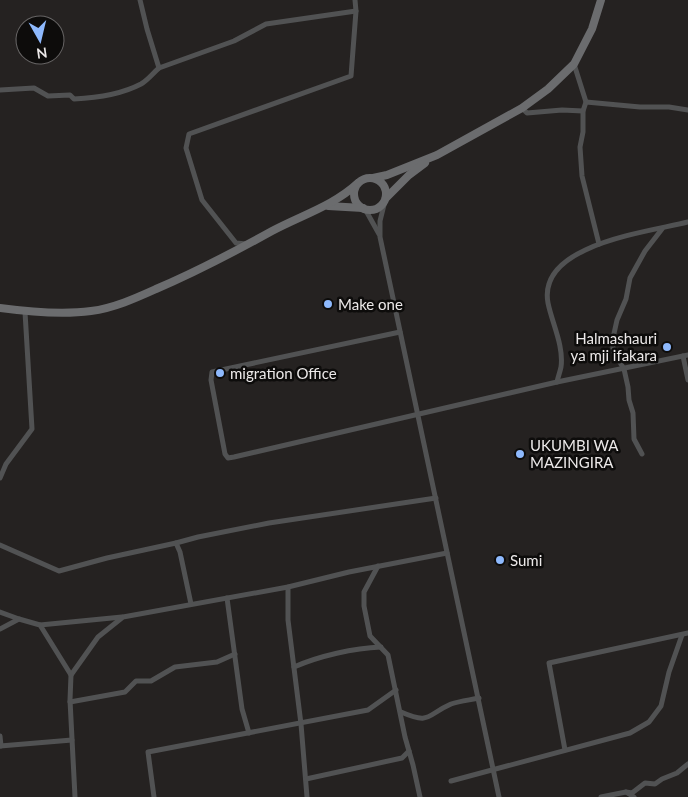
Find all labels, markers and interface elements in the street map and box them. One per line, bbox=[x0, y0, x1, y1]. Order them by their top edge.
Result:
north arrow bbox=[15, 15, 65, 65]
text: N bbox=[35, 44, 48, 63]
place label: Make one bbox=[338, 295, 403, 313]
marker: Make one bbox=[322, 298, 334, 310]
place label: Halmashauri ya mji ifakara bbox=[571, 329, 657, 364]
marker: Halmashauri ya mji ifakara bbox=[661, 341, 673, 353]
place label: migration Office bbox=[230, 364, 337, 382]
marker: migration Office bbox=[214, 367, 226, 379]
place label: UKUMBI WA MAZINGIRA bbox=[530, 436, 619, 471]
marker: UKUMBI WA MAZINGIRA bbox=[514, 448, 526, 460]
place label: Sumi bbox=[510, 551, 542, 569]
marker: Sumi bbox=[494, 554, 506, 566]

